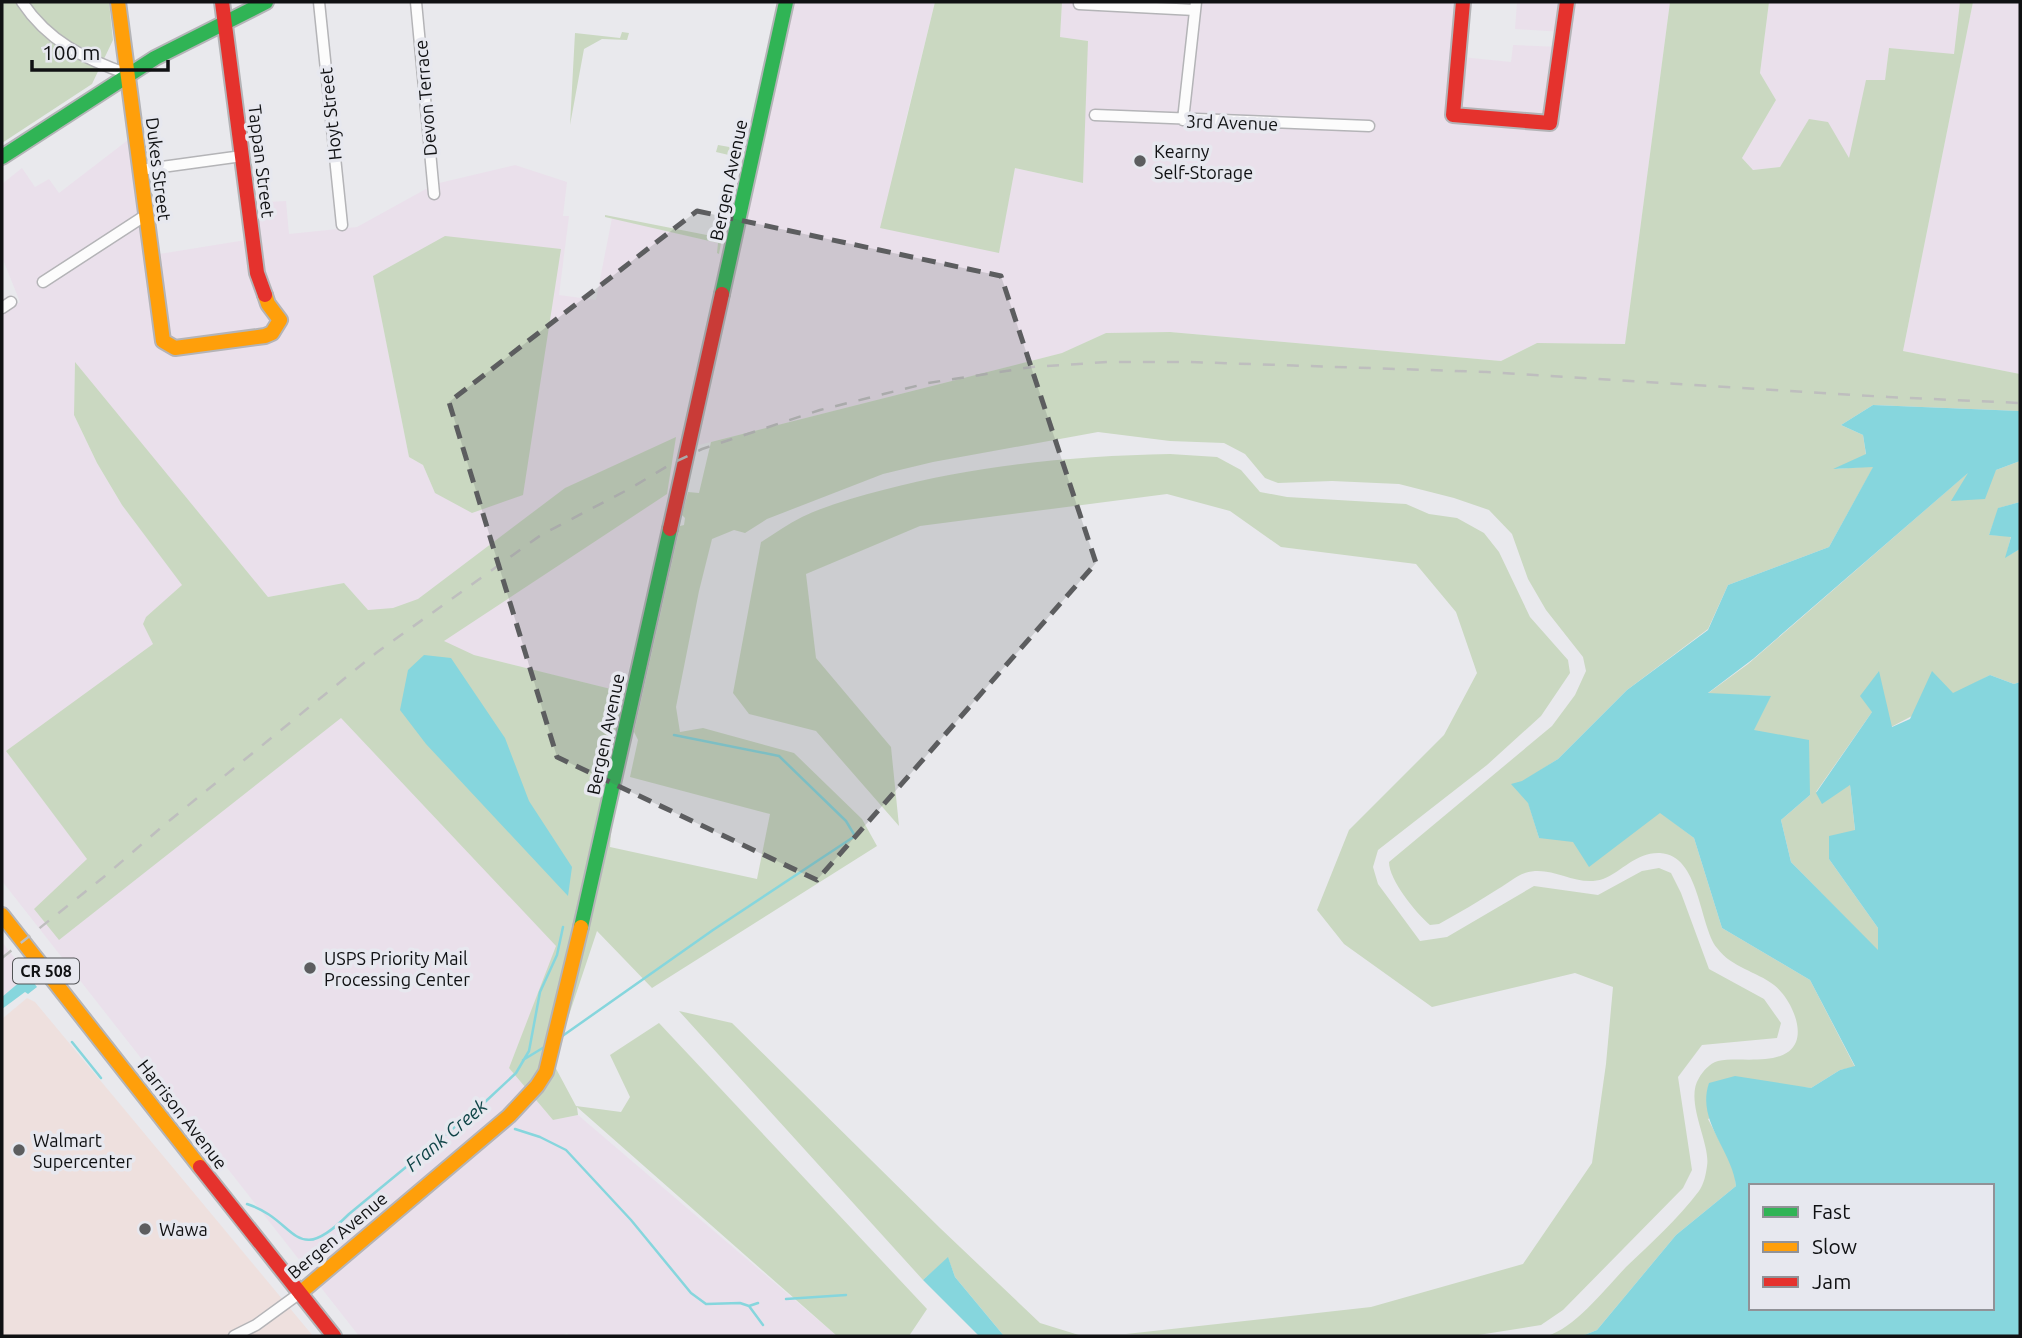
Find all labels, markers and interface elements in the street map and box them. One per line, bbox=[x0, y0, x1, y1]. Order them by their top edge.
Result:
scale bar bbox=[32, 28, 168, 72]
street label: Devon Terrace bbox=[410, 39, 440, 157]
text: 100 m bbox=[42, 40, 100, 64]
street label: Hoyt Street bbox=[315, 67, 345, 161]
street label: Tappan Street bbox=[245, 103, 279, 219]
street label: 3rd Avenue bbox=[1186, 110, 1278, 134]
street label: Dukes Street bbox=[143, 116, 175, 222]
street label: Bergen Avenue bbox=[705, 118, 751, 242]
place label: Kearny Self-Storage bbox=[1154, 141, 1253, 182]
marker: Kearny Self-Storage bbox=[1132, 153, 1148, 169]
street label: Bergen Avenue bbox=[582, 672, 628, 796]
place label: USPS Priority Mail Processing Center bbox=[324, 948, 470, 989]
road number: CR 508 bbox=[13, 959, 79, 984]
marker: USPS Priority Mail Processing Center bbox=[302, 960, 318, 976]
street label: Harrison Avenue bbox=[134, 1055, 232, 1173]
water label: Frank Creek bbox=[401, 1094, 492, 1176]
place label: Walmart Supercenter bbox=[33, 1130, 132, 1171]
marker: Walmart Supercenter bbox=[11, 1142, 27, 1158]
legend bbox=[1749, 1184, 1994, 1310]
street label: Bergen Avenue bbox=[283, 1188, 391, 1282]
text: Fast bbox=[1812, 1199, 1850, 1223]
place label: Wawa bbox=[159, 1219, 208, 1239]
marker: Wawa bbox=[137, 1221, 153, 1237]
text: Slow bbox=[1812, 1234, 1857, 1258]
text: Jam bbox=[1812, 1269, 1851, 1293]

